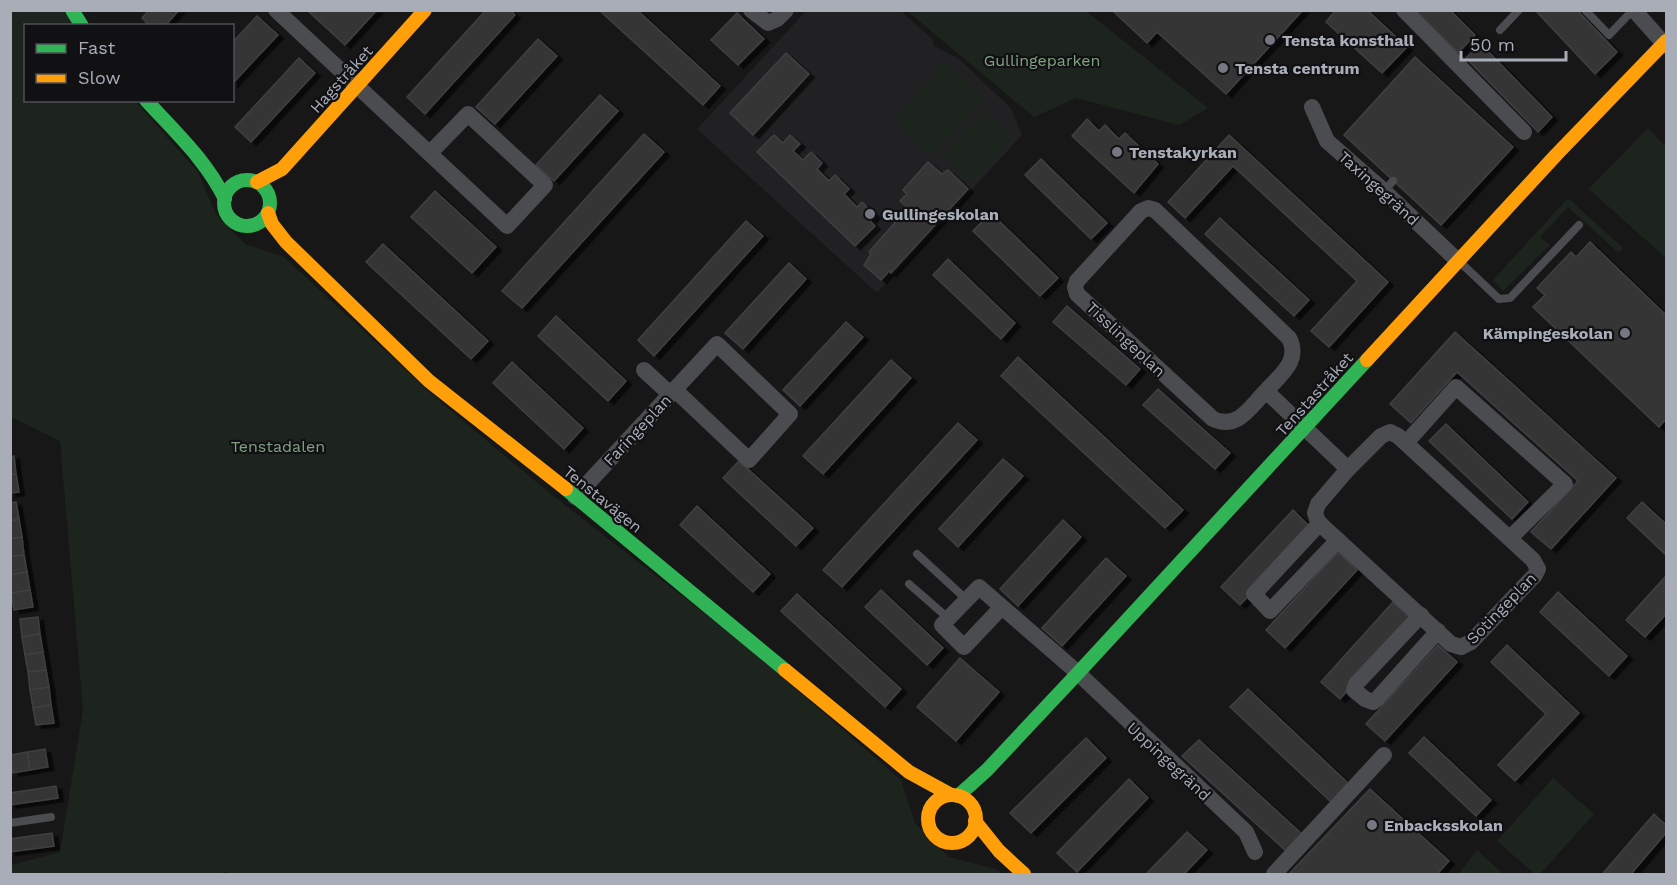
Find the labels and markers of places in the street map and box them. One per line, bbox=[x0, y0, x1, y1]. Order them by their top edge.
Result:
place label: Tensta konsthall bbox=[1282, 31, 1415, 50]
marker: Tensta konsthall bbox=[1263, 33, 1277, 47]
place label: Tensta centrum bbox=[1235, 59, 1360, 78]
marker: Tensta centrum bbox=[1216, 61, 1230, 75]
place label: Tenstakyrkan bbox=[1129, 143, 1237, 162]
marker: Tenstakyrkan bbox=[1110, 145, 1124, 159]
place label: Gullingeskolan bbox=[882, 205, 999, 224]
marker: Gullingeskolan bbox=[863, 207, 877, 221]
place label: Kämpingeskolan bbox=[1483, 324, 1613, 343]
marker: Kämpingeskolan bbox=[1618, 326, 1632, 340]
place label: Enbacksskolan bbox=[1384, 816, 1503, 835]
marker: Enbacksskolan bbox=[1365, 818, 1379, 832]

